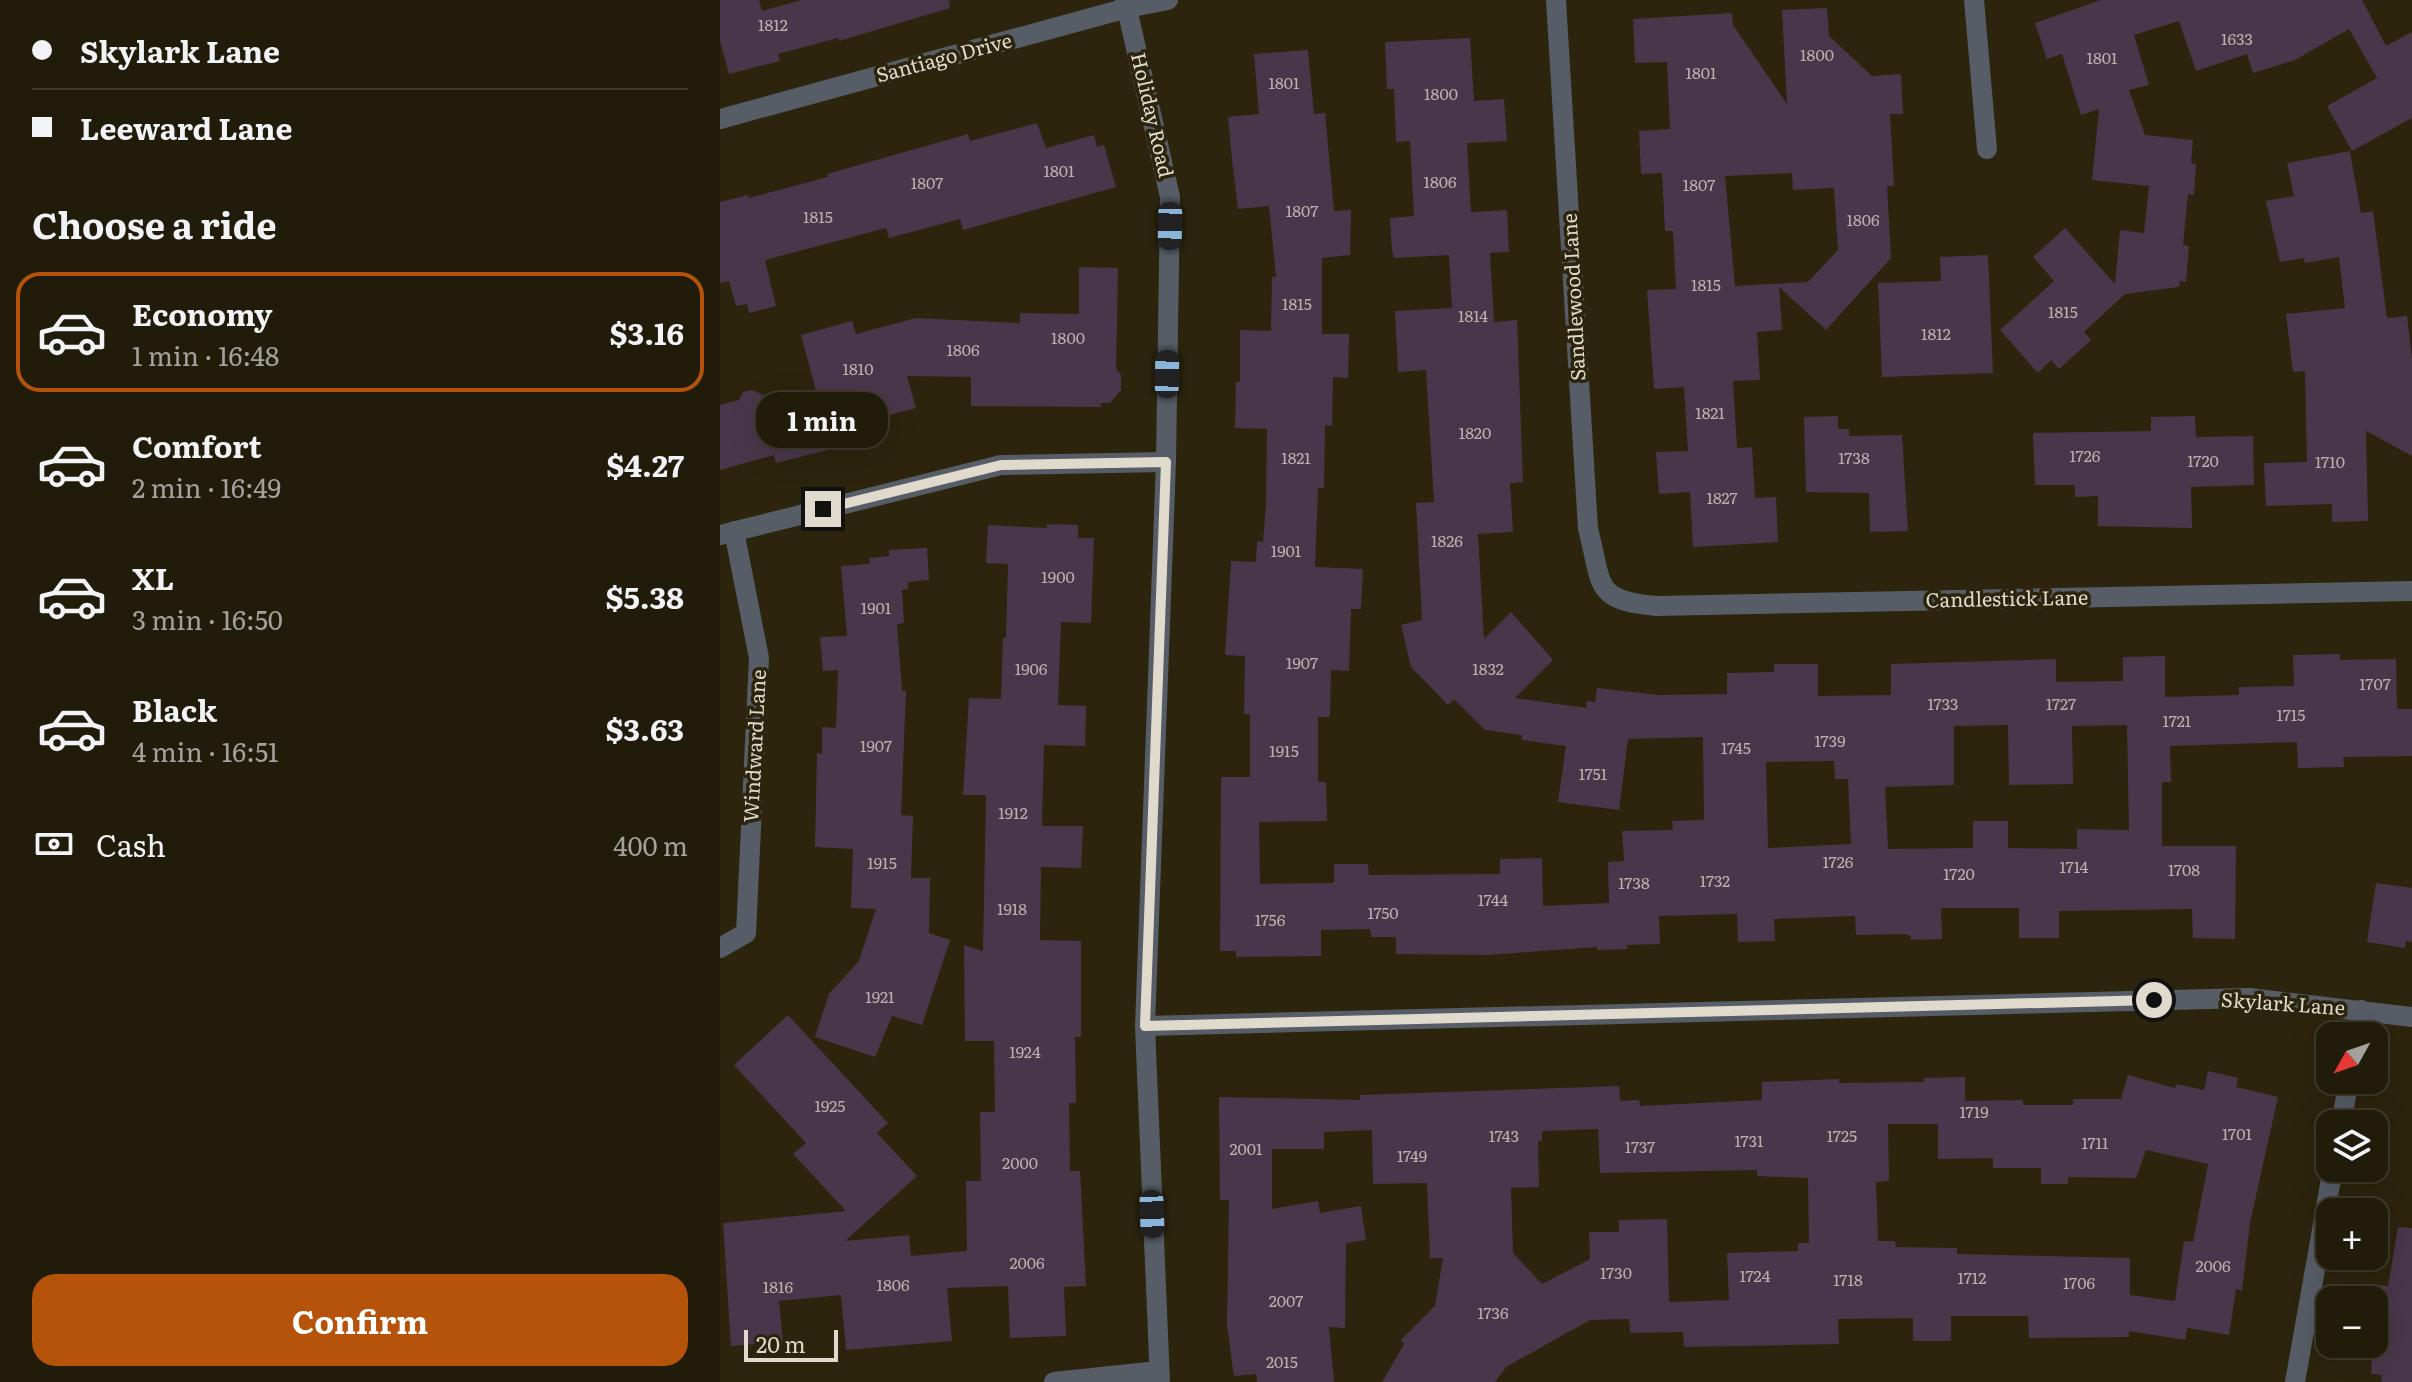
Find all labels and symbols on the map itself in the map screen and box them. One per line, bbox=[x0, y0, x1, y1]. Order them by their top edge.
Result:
house number: 1812 bbox=[758, 12, 788, 36]
street label: Santiago Drive bbox=[872, 24, 1015, 89]
house number: 1633 bbox=[2221, 26, 2253, 50]
house number: 1800 bbox=[1800, 42, 1834, 66]
house number: 1801 bbox=[2086, 45, 2118, 69]
street label: Holiday Road bbox=[1125, 49, 1183, 180]
house number: 1801 bbox=[1685, 60, 1717, 84]
house number: 1801 bbox=[1268, 70, 1300, 94]
house number: 1800 bbox=[1424, 81, 1458, 105]
house number: 1801 bbox=[1043, 158, 1075, 182]
house number: 1806 bbox=[1423, 169, 1457, 193]
house number: 1807 bbox=[911, 170, 943, 194]
house number: 1807 bbox=[1683, 172, 1715, 196]
house number: 1807 bbox=[1286, 198, 1318, 222]
car bbox=[1158, 202, 1182, 250]
house number: 1815 bbox=[803, 204, 833, 228]
house number: 1806 bbox=[1846, 207, 1880, 231]
street label: Sandlewood Lane bbox=[1553, 213, 1591, 382]
house number: 1815 bbox=[1691, 272, 1721, 296]
house number: 1815 bbox=[1282, 291, 1312, 315]
house number: 1815 bbox=[2048, 299, 2078, 323]
house number: 1814 bbox=[1458, 303, 1488, 327]
house number: 1812 bbox=[1921, 321, 1951, 345]
house number: 1800 bbox=[1051, 325, 1085, 349]
house number: 1806 bbox=[946, 337, 980, 361]
car bbox=[1155, 350, 1179, 398]
house number: 1810 bbox=[842, 356, 874, 380]
callout: 1 min bbox=[757, 393, 889, 449]
house number: 1821 bbox=[1695, 400, 1725, 424]
house number: 1820 bbox=[1459, 420, 1491, 444]
house number: 1726 bbox=[2070, 443, 2101, 467]
house number: 1821 bbox=[1281, 445, 1311, 469]
house number: 1738 bbox=[1838, 445, 1870, 469]
house number: 1720 bbox=[2187, 448, 2219, 472]
house number: 1710 bbox=[2315, 449, 2345, 473]
house number: 1827 bbox=[1706, 485, 1738, 509]
route end bbox=[805, 491, 841, 527]
house number: 1826 bbox=[1431, 528, 1463, 552]
house number: 1901 bbox=[1271, 538, 1302, 562]
house number: 1900 bbox=[1041, 564, 1075, 588]
street label: Candlestick Lane bbox=[1925, 581, 2089, 613]
house number: 1901 bbox=[861, 595, 892, 619]
house number: 1907 bbox=[1286, 650, 1318, 674]
house number: 1906 bbox=[1015, 656, 1048, 680]
house number: 1832 bbox=[1472, 656, 1504, 680]
street label: Windward Lane bbox=[734, 669, 772, 823]
house number: 1707 bbox=[2359, 671, 2391, 695]
house number: 1733 bbox=[1928, 691, 1958, 715]
house number: 1727 bbox=[2046, 691, 2076, 715]
house number: 1715 bbox=[2277, 702, 2305, 726]
house number: 1721 bbox=[2163, 708, 2192, 732]
house number: 1739 bbox=[1814, 728, 1846, 752]
house number: 1907 bbox=[860, 733, 892, 757]
house number: 1745 bbox=[1721, 735, 1751, 759]
house number: 1915 bbox=[1269, 738, 1299, 762]
house number: 1751 bbox=[1579, 761, 1608, 785]
house number: 1912 bbox=[998, 800, 1028, 824]
house number: 1726 bbox=[1823, 849, 1854, 873]
house number: 1915 bbox=[867, 850, 897, 874]
house number: 1714 bbox=[2060, 854, 2089, 878]
house number: 1708 bbox=[2168, 857, 2200, 881]
house number: 1720 bbox=[1943, 861, 1975, 885]
house number: 1732 bbox=[1700, 868, 1730, 892]
house number: 1738 bbox=[1618, 870, 1650, 894]
house number: 1744 bbox=[1478, 887, 1509, 911]
house number: 1918 bbox=[997, 896, 1027, 920]
house number: 1750 bbox=[1367, 900, 1399, 924]
house number: 1756 bbox=[1255, 907, 1286, 931]
route start bbox=[2136, 982, 2172, 1018]
street label: Skylark Lane bbox=[2220, 983, 2346, 1021]
house number: 1921 bbox=[865, 984, 895, 1008]
north arrow bbox=[2316, 1022, 2388, 1094]
house number: 1924 bbox=[1009, 1039, 1041, 1063]
house number: 1925 bbox=[815, 1093, 845, 1117]
house number: 1719 bbox=[1959, 1099, 1989, 1123]
house number: 1701 bbox=[2222, 1121, 2252, 1145]
house number: 1743 bbox=[1489, 1123, 1519, 1147]
house number: 1725 bbox=[1827, 1123, 1857, 1147]
house number: 1731 bbox=[1734, 1128, 1764, 1152]
house number: 1711 bbox=[2081, 1130, 2109, 1154]
house number: 1737 bbox=[1625, 1134, 1655, 1158]
house number: 2001 bbox=[1229, 1136, 1263, 1160]
house number: 1749 bbox=[1397, 1143, 1427, 1167]
house number: 2000 bbox=[1002, 1150, 1038, 1174]
car bbox=[1139, 1190, 1165, 1238]
house number: 2006 bbox=[1009, 1250, 1045, 1274]
house number: 2006 bbox=[2195, 1253, 2231, 1277]
house number: 1730 bbox=[1600, 1260, 1632, 1284]
house number: 1724 bbox=[1739, 1263, 1771, 1287]
house number: 1712 bbox=[1958, 1265, 1986, 1289]
house number: 1718 bbox=[1833, 1267, 1863, 1291]
house number: 1706 bbox=[2063, 1270, 2095, 1294]
house number: 1806 bbox=[876, 1272, 910, 1296]
house number: 1816 bbox=[763, 1274, 794, 1298]
house number: 2007 bbox=[1269, 1288, 1303, 1312]
house number: 1736 bbox=[1477, 1300, 1509, 1324]
scale bar bbox=[744, 1326, 838, 1362]
house number: 2015 bbox=[1266, 1349, 1298, 1373]

